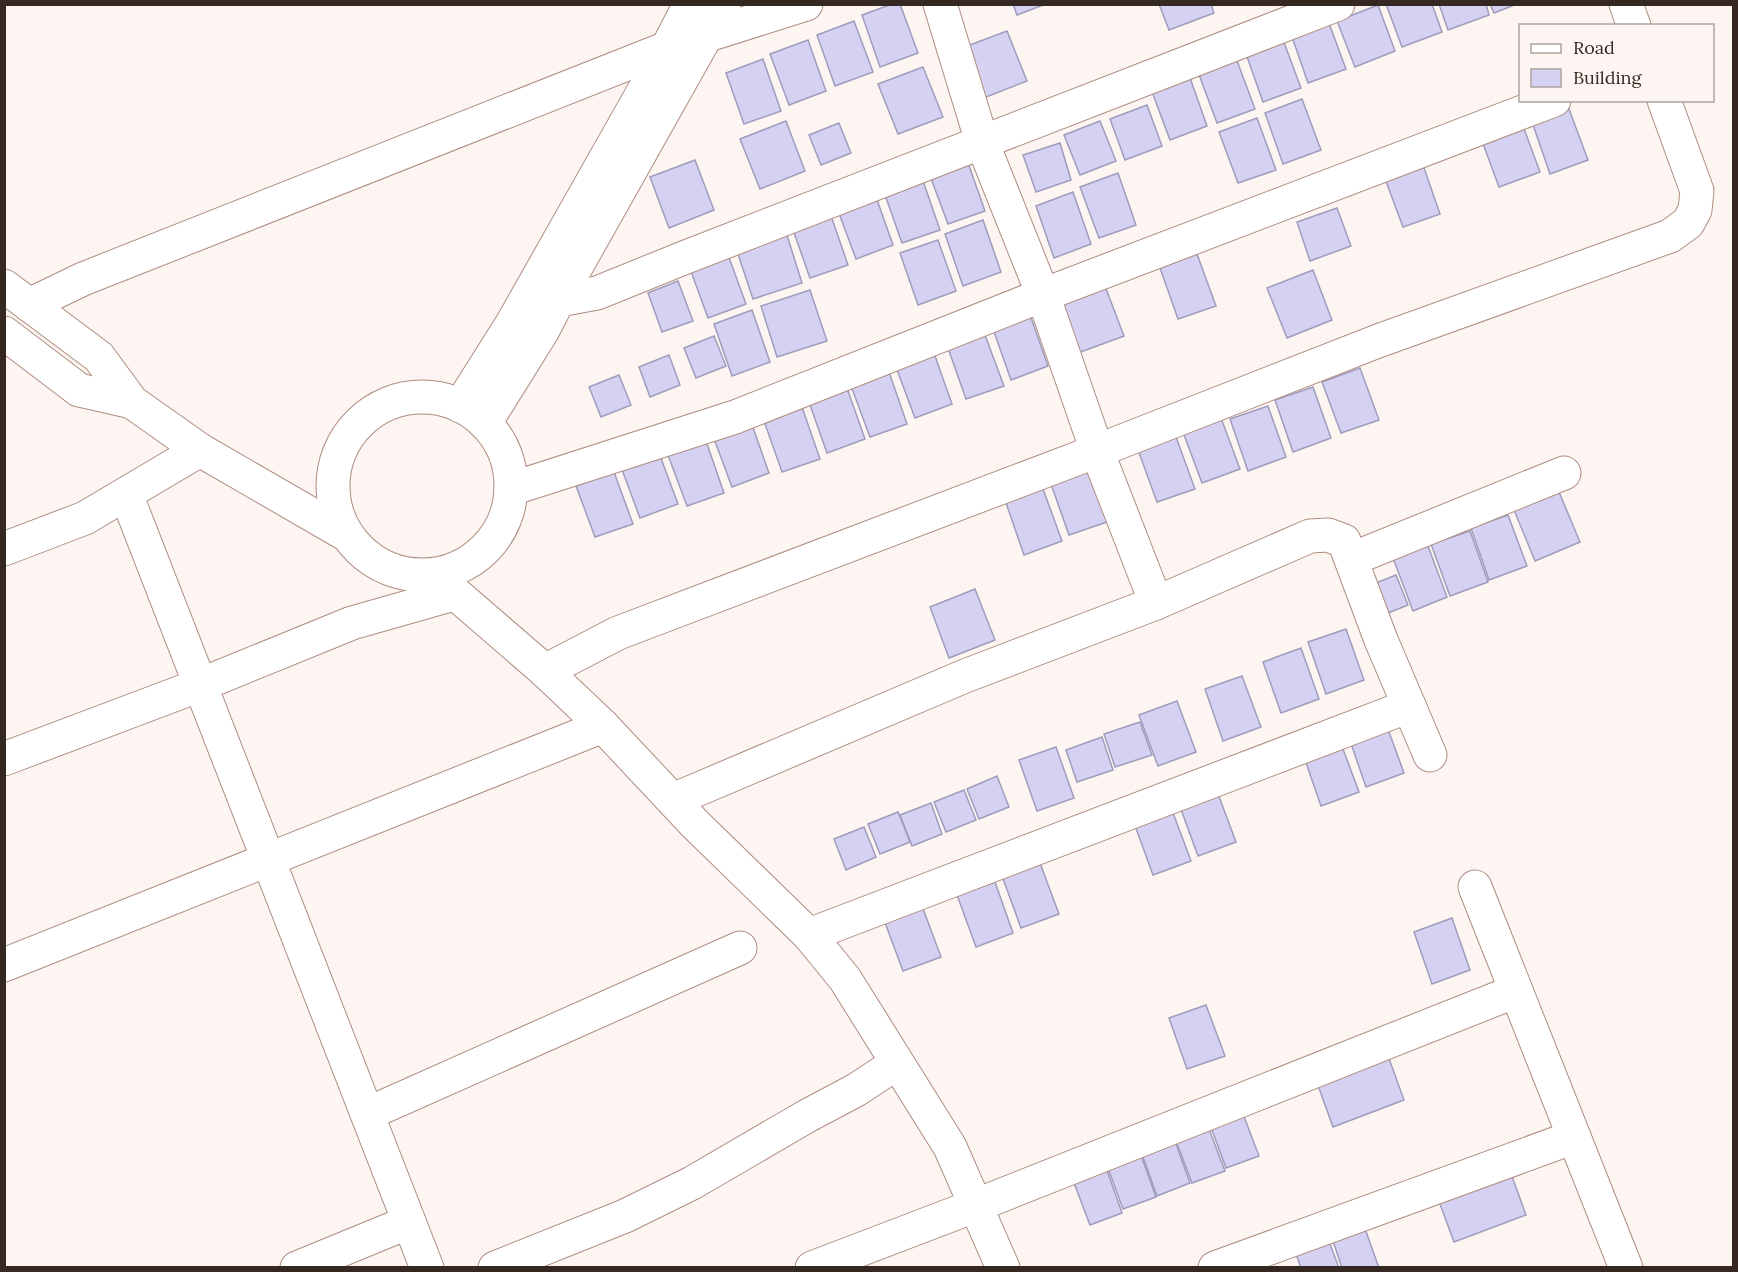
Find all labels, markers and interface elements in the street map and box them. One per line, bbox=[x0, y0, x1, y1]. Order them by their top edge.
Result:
legend bbox=[1519, 24, 1714, 102]
text: Road bbox=[1573, 36, 1615, 59]
text: Building bbox=[1573, 66, 1643, 89]

